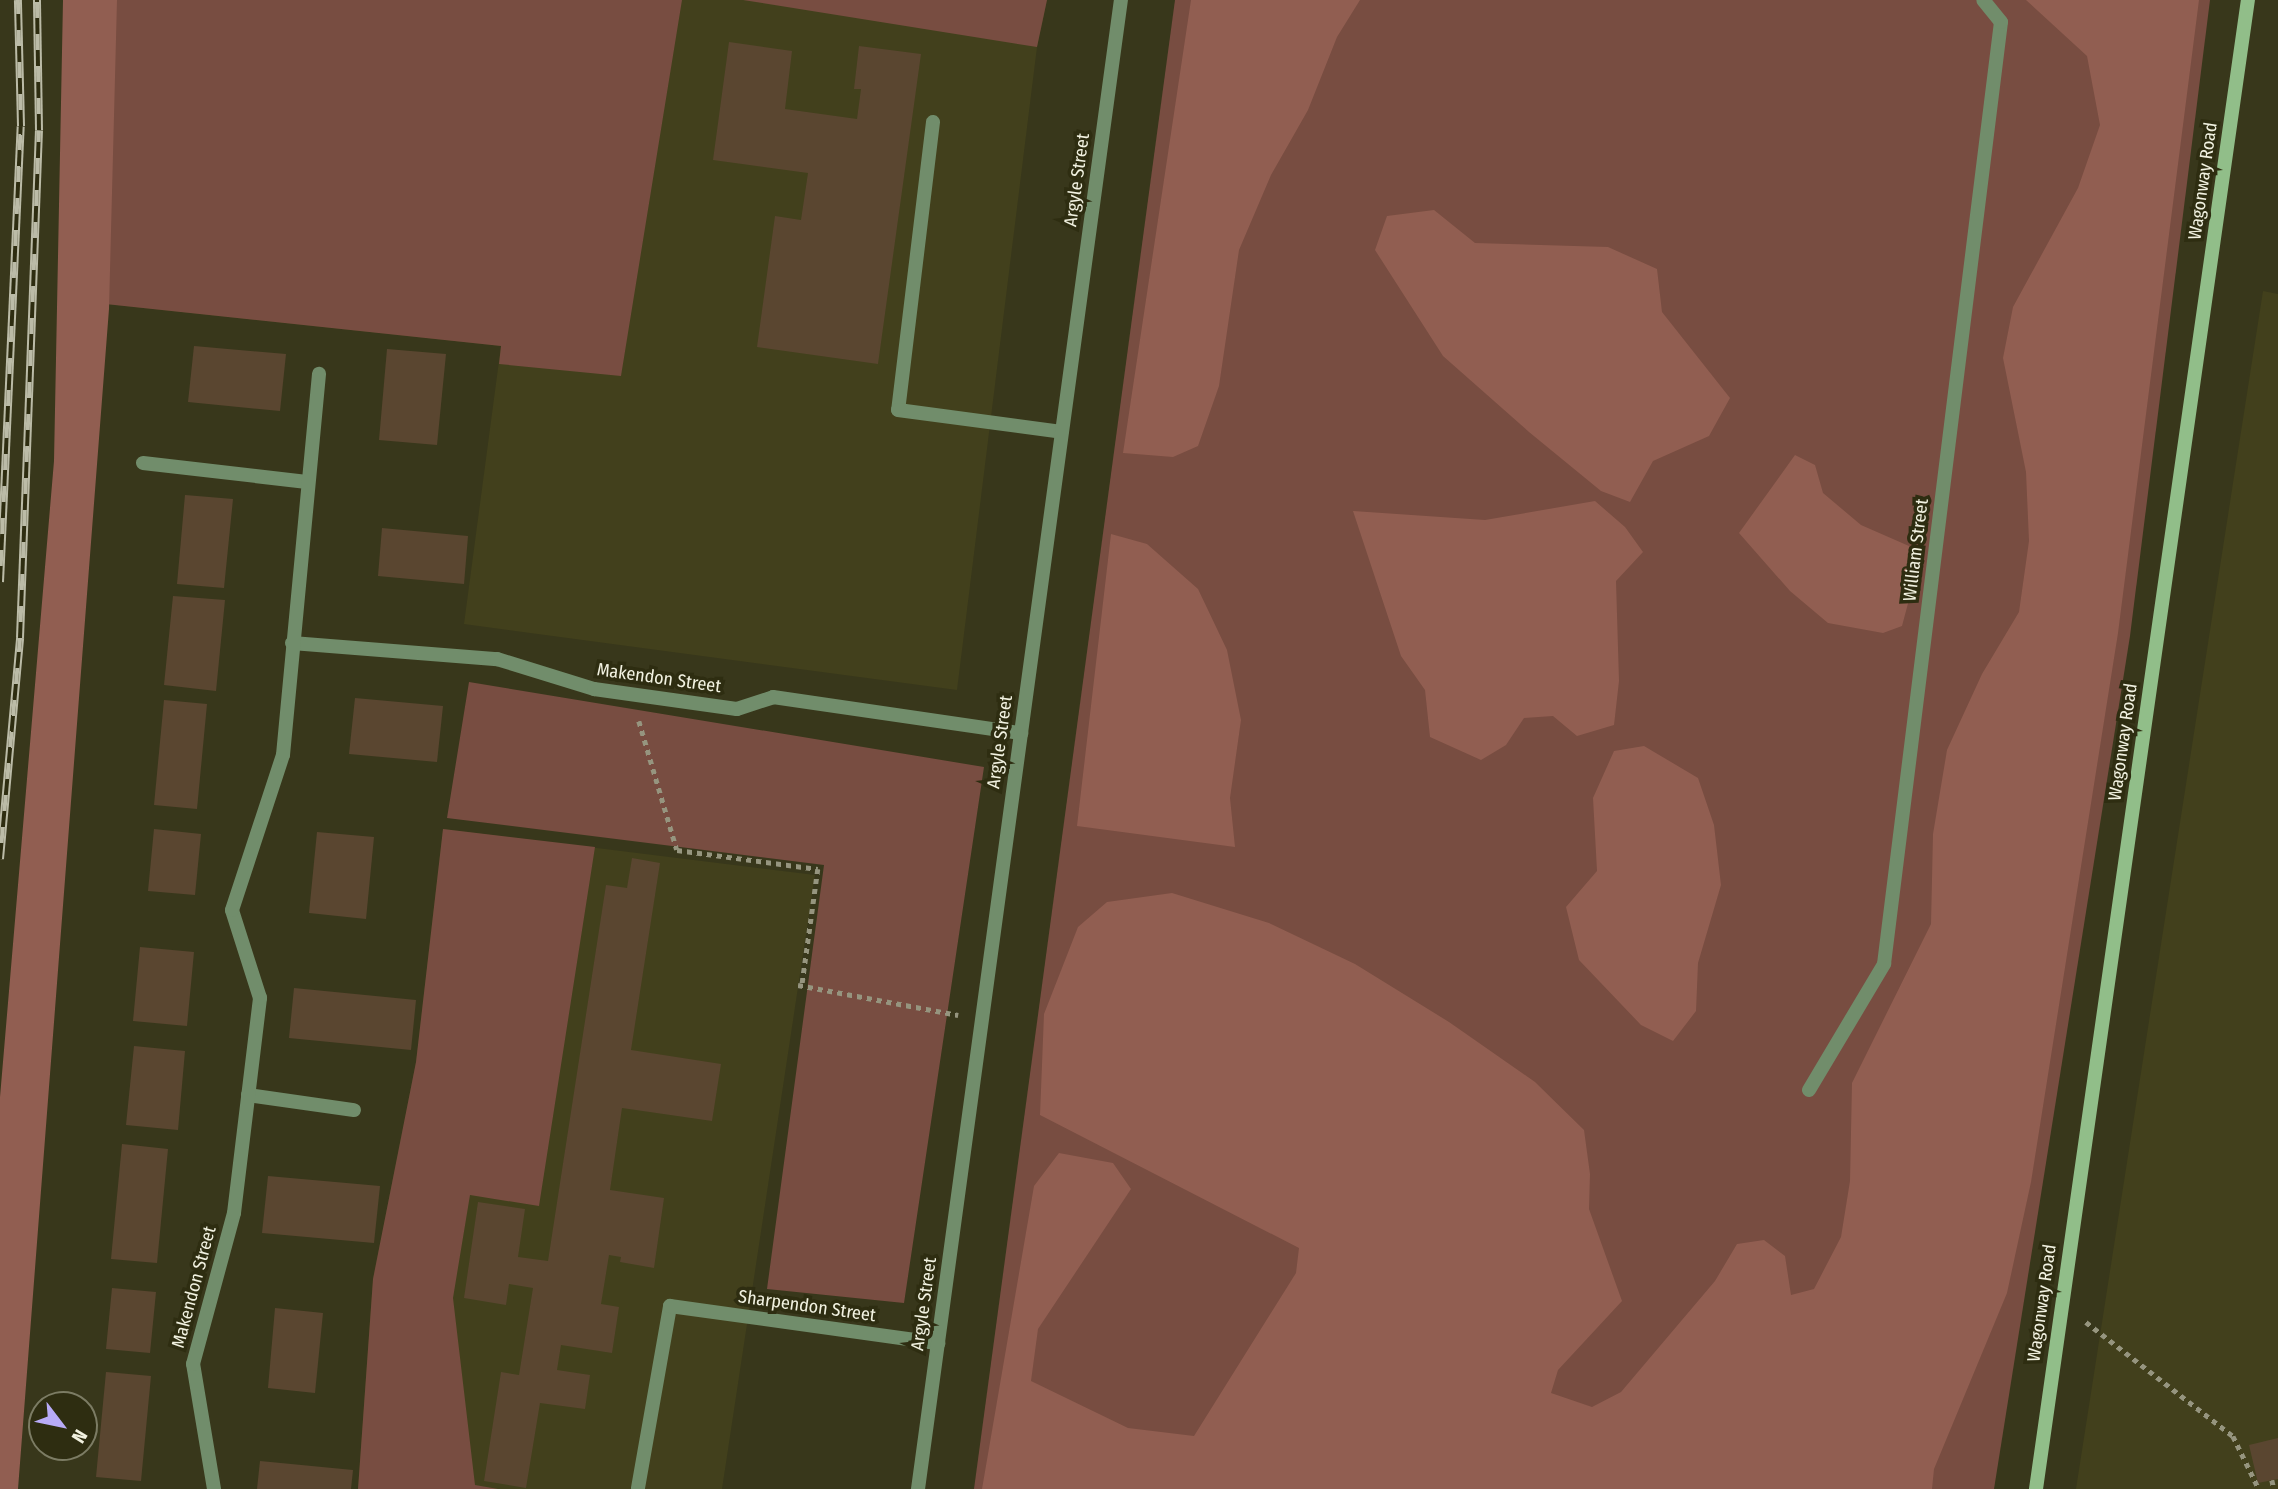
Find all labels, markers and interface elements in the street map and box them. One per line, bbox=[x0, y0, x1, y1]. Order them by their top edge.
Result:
street label: Wagonway Road bbox=[2184, 121, 2222, 241]
street label: Argyle Street bbox=[1060, 132, 1094, 228]
street label: William Street bbox=[1899, 497, 1933, 603]
street label: Makendon Street bbox=[595, 659, 723, 697]
street label: Wagonway Road bbox=[2104, 682, 2142, 802]
street label: Argyle Street bbox=[983, 694, 1017, 790]
street label: Makendon Street bbox=[167, 1224, 221, 1350]
street label: Wagonway Road bbox=[2023, 1243, 2061, 1363]
street label: Argyle Street bbox=[907, 1256, 941, 1352]
street label: Sharpendon Street bbox=[737, 1286, 877, 1326]
north arrow bbox=[28, 1391, 98, 1461]
text: N bbox=[67, 1425, 92, 1447]

